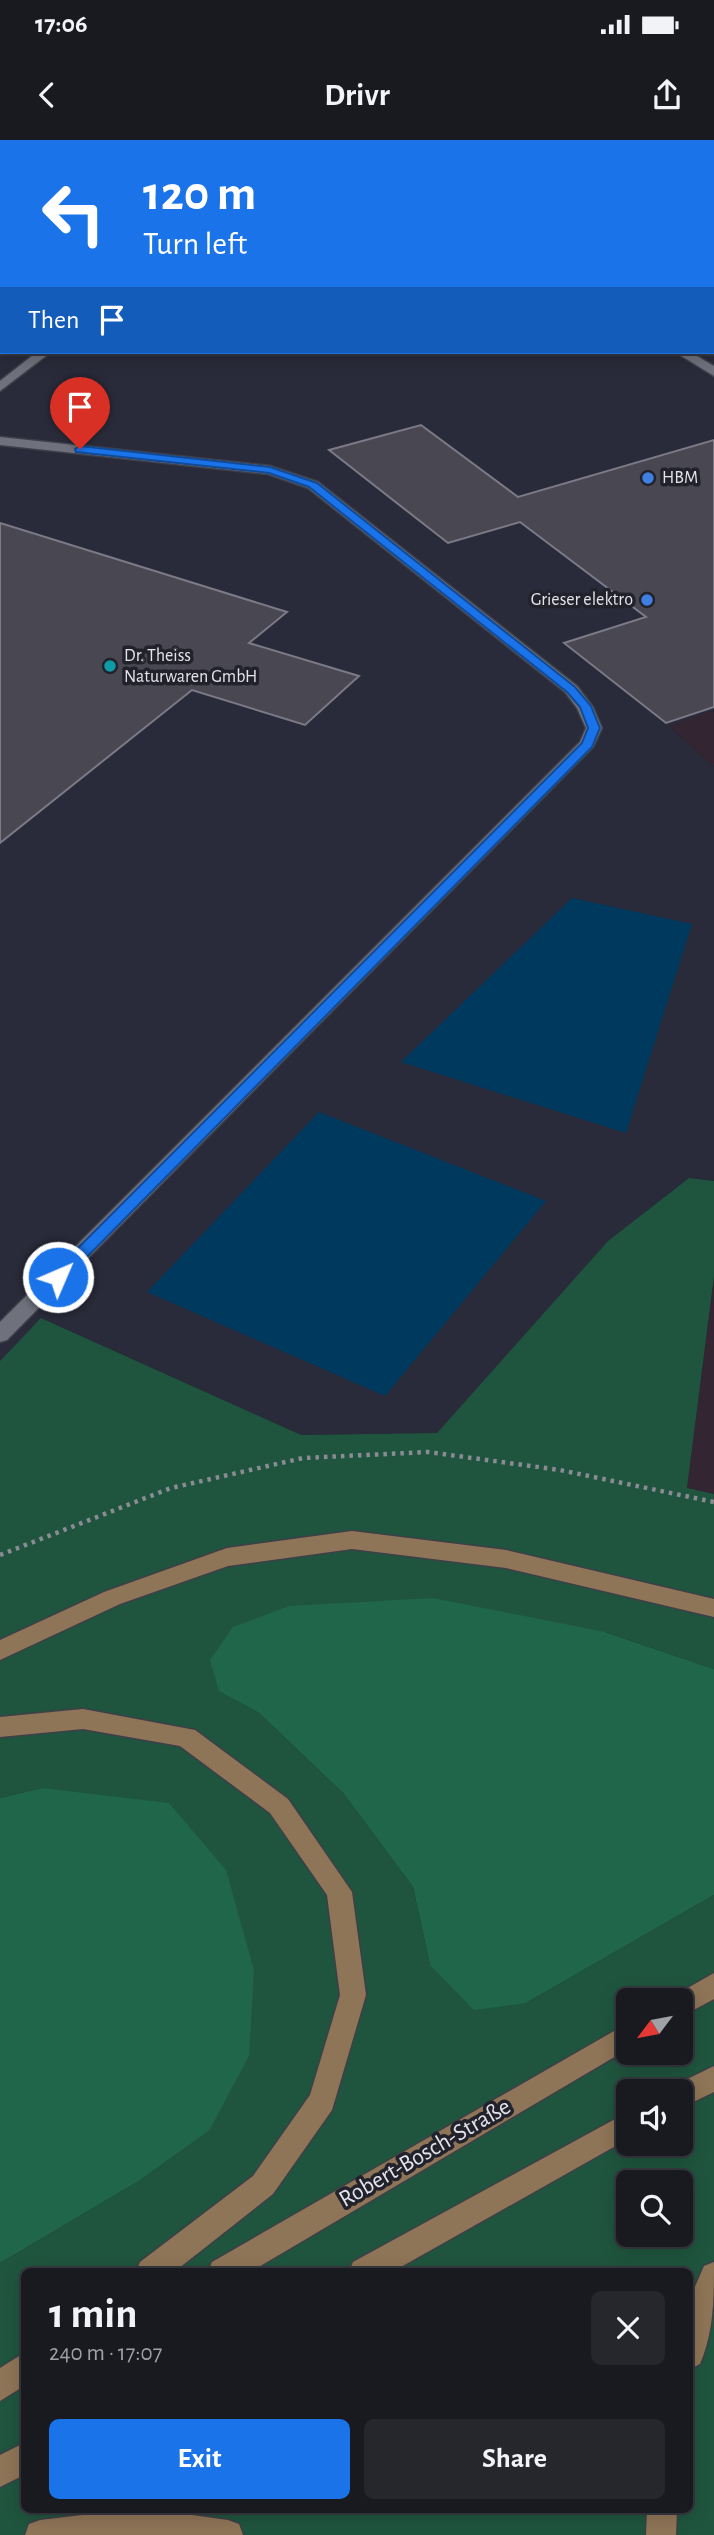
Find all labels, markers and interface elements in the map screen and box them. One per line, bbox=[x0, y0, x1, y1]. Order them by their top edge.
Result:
text: 17:06 bbox=[35, 11, 88, 37]
icon: back bbox=[28, 76, 66, 114]
icon: share bbox=[648, 76, 686, 114]
text: Drivr bbox=[324, 79, 390, 111]
icon: left bbox=[28, 168, 119, 259]
text: 120 m bbox=[143, 170, 256, 219]
text: Turn left bbox=[143, 228, 247, 260]
icon: arrive bbox=[93, 301, 131, 339]
text: Then bbox=[28, 307, 79, 333]
pin bbox=[50, 377, 110, 449]
icon: arrive bbox=[61, 388, 99, 426]
place label: HBM bbox=[662, 469, 698, 487]
marker: HBM bbox=[640, 470, 656, 486]
place label: Grieser elektro bbox=[531, 591, 633, 609]
marker: Grieser elektro bbox=[639, 592, 655, 608]
place label: Dr. Theiss Naturwaren GmbH bbox=[124, 647, 257, 686]
marker: Dr. Theiss Naturwaren GmbH bbox=[102, 658, 118, 674]
position arrow bbox=[21, 1240, 95, 1314]
north arrow bbox=[616, 1988, 693, 2065]
map controls bbox=[616, 1988, 693, 2247]
button: sound bbox=[616, 2079, 693, 2156]
street label: Robert-Bosch-Straße bbox=[335, 2094, 515, 2212]
button: search bbox=[616, 2170, 693, 2247]
button: close bbox=[591, 2291, 665, 2365]
text: 1 min bbox=[49, 2293, 138, 2335]
text: 240 m · 17:07 bbox=[49, 2342, 162, 2365]
button: Exit bbox=[49, 2419, 350, 2499]
button: Share bbox=[364, 2419, 665, 2499]

